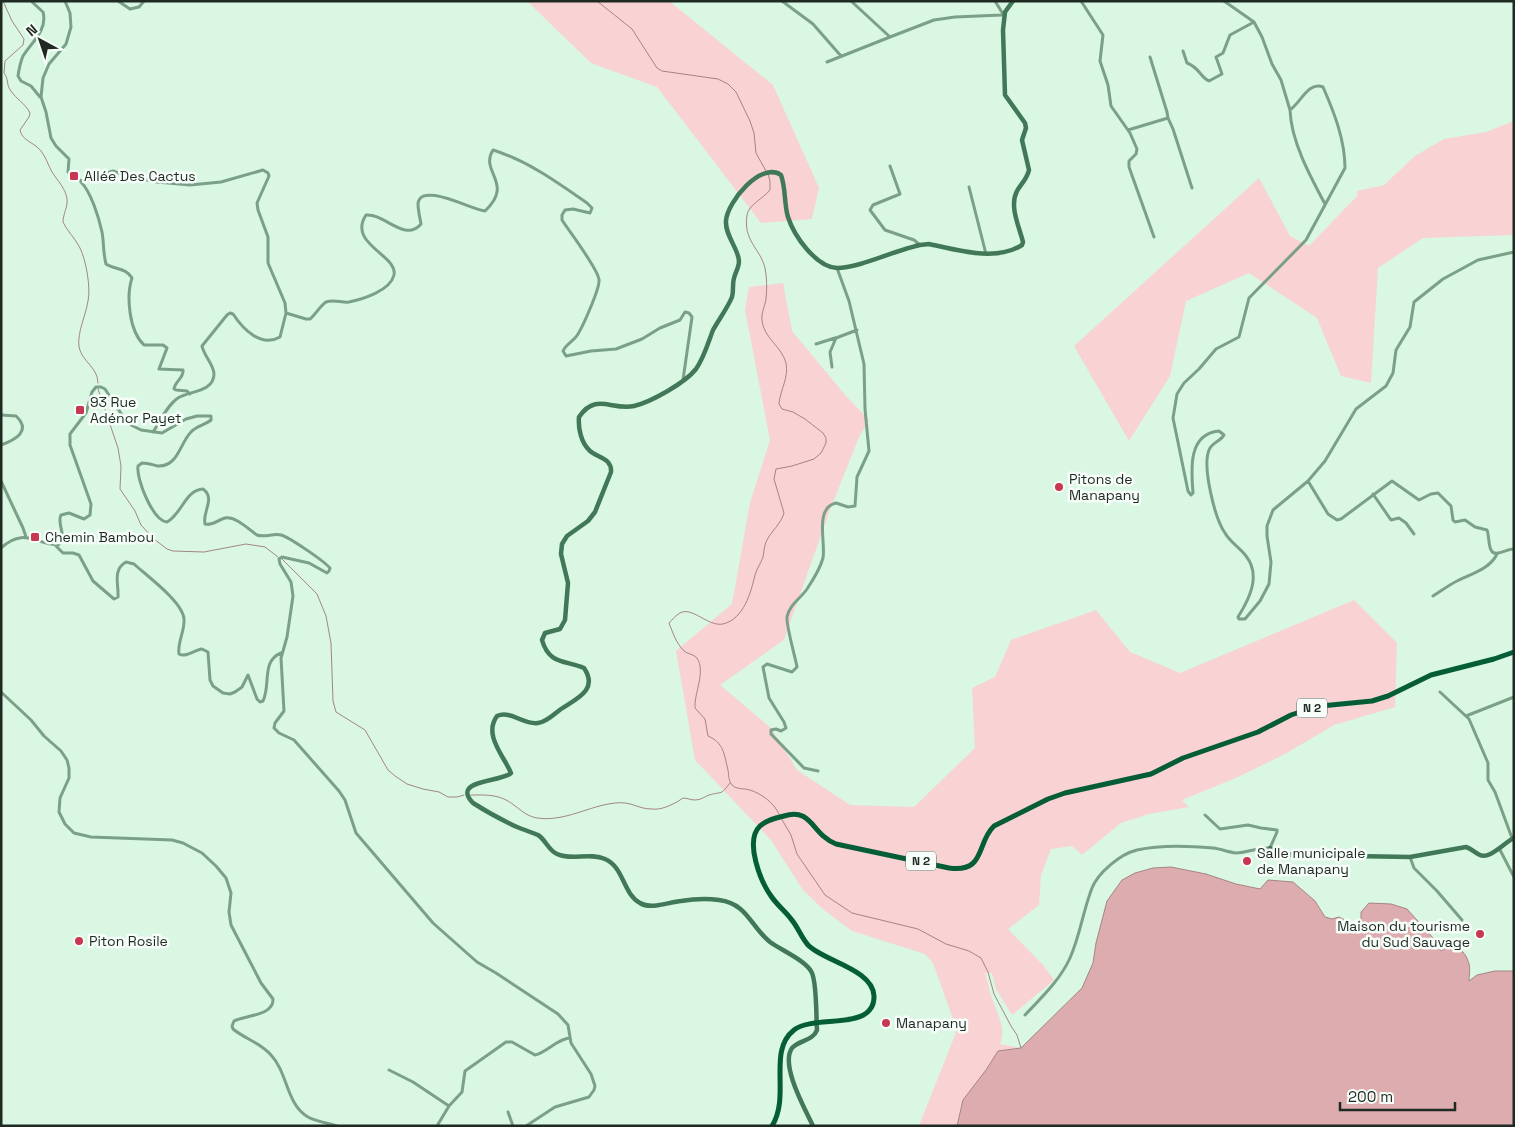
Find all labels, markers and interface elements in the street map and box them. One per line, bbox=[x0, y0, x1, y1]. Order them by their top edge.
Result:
north arrow bbox=[15, 15, 65, 65]
text: N bbox=[22, 20, 41, 40]
place label: Allée Des Cactus bbox=[84, 167, 196, 185]
marker: Allée Des Cactus bbox=[68, 170, 80, 182]
place label: 93 Rue Adénor Payet bbox=[90, 393, 181, 427]
marker: 93 Rue Adénor Payet bbox=[74, 404, 86, 416]
place label: Pitons de Manapany bbox=[1069, 470, 1140, 504]
marker: Pitons de Manapany bbox=[1053, 481, 1065, 493]
place label: Chemin Bambou bbox=[45, 528, 154, 546]
marker: Chemin Bambou bbox=[29, 531, 41, 543]
road number: N 2 bbox=[1297, 698, 1327, 718]
place label: Salle municipale de Manapany bbox=[1257, 844, 1365, 878]
road number: N 2 bbox=[906, 851, 936, 870]
marker: Salle municipale de Manapany bbox=[1241, 855, 1253, 867]
place label: Maison du tourisme du Sud Sauvage bbox=[1337, 917, 1470, 951]
marker: Maison du tourisme du Sud Sauvage bbox=[1474, 928, 1486, 940]
place label: Piton Rosile bbox=[89, 932, 168, 950]
marker: Piton Rosile bbox=[73, 935, 85, 947]
place label: Manapany bbox=[896, 1014, 967, 1032]
marker: Manapany bbox=[880, 1017, 892, 1029]
scale bar bbox=[1340, 1080, 1455, 1112]
text: 200 m bbox=[1348, 1087, 1393, 1106]

